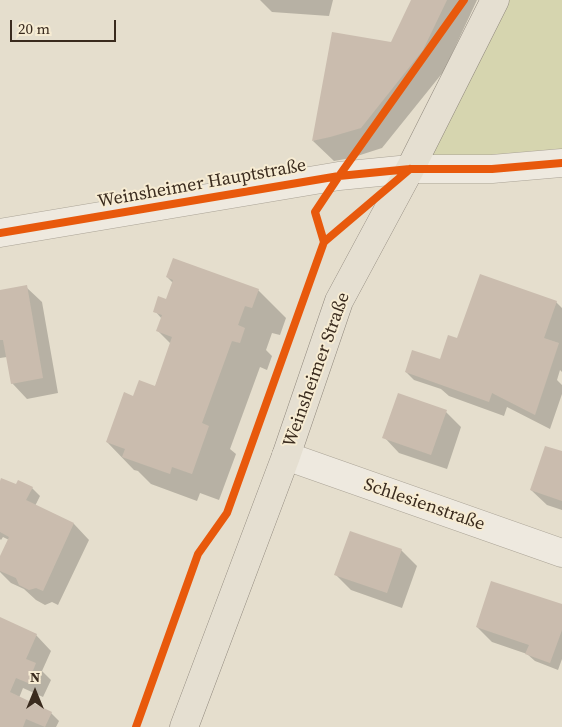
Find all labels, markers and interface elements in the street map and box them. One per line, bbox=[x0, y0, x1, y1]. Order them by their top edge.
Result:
scale bar bbox=[12, 10, 119, 42]
text: 20 m bbox=[18, 18, 50, 39]
street label: Weinsheimer Hauptstraße bbox=[96, 155, 308, 213]
street label: Weinsheimer Straße bbox=[279, 290, 355, 450]
street label: Schlesienstraße bbox=[361, 474, 487, 536]
north arrow bbox=[10, 667, 60, 717]
text: N bbox=[30, 667, 40, 687]

